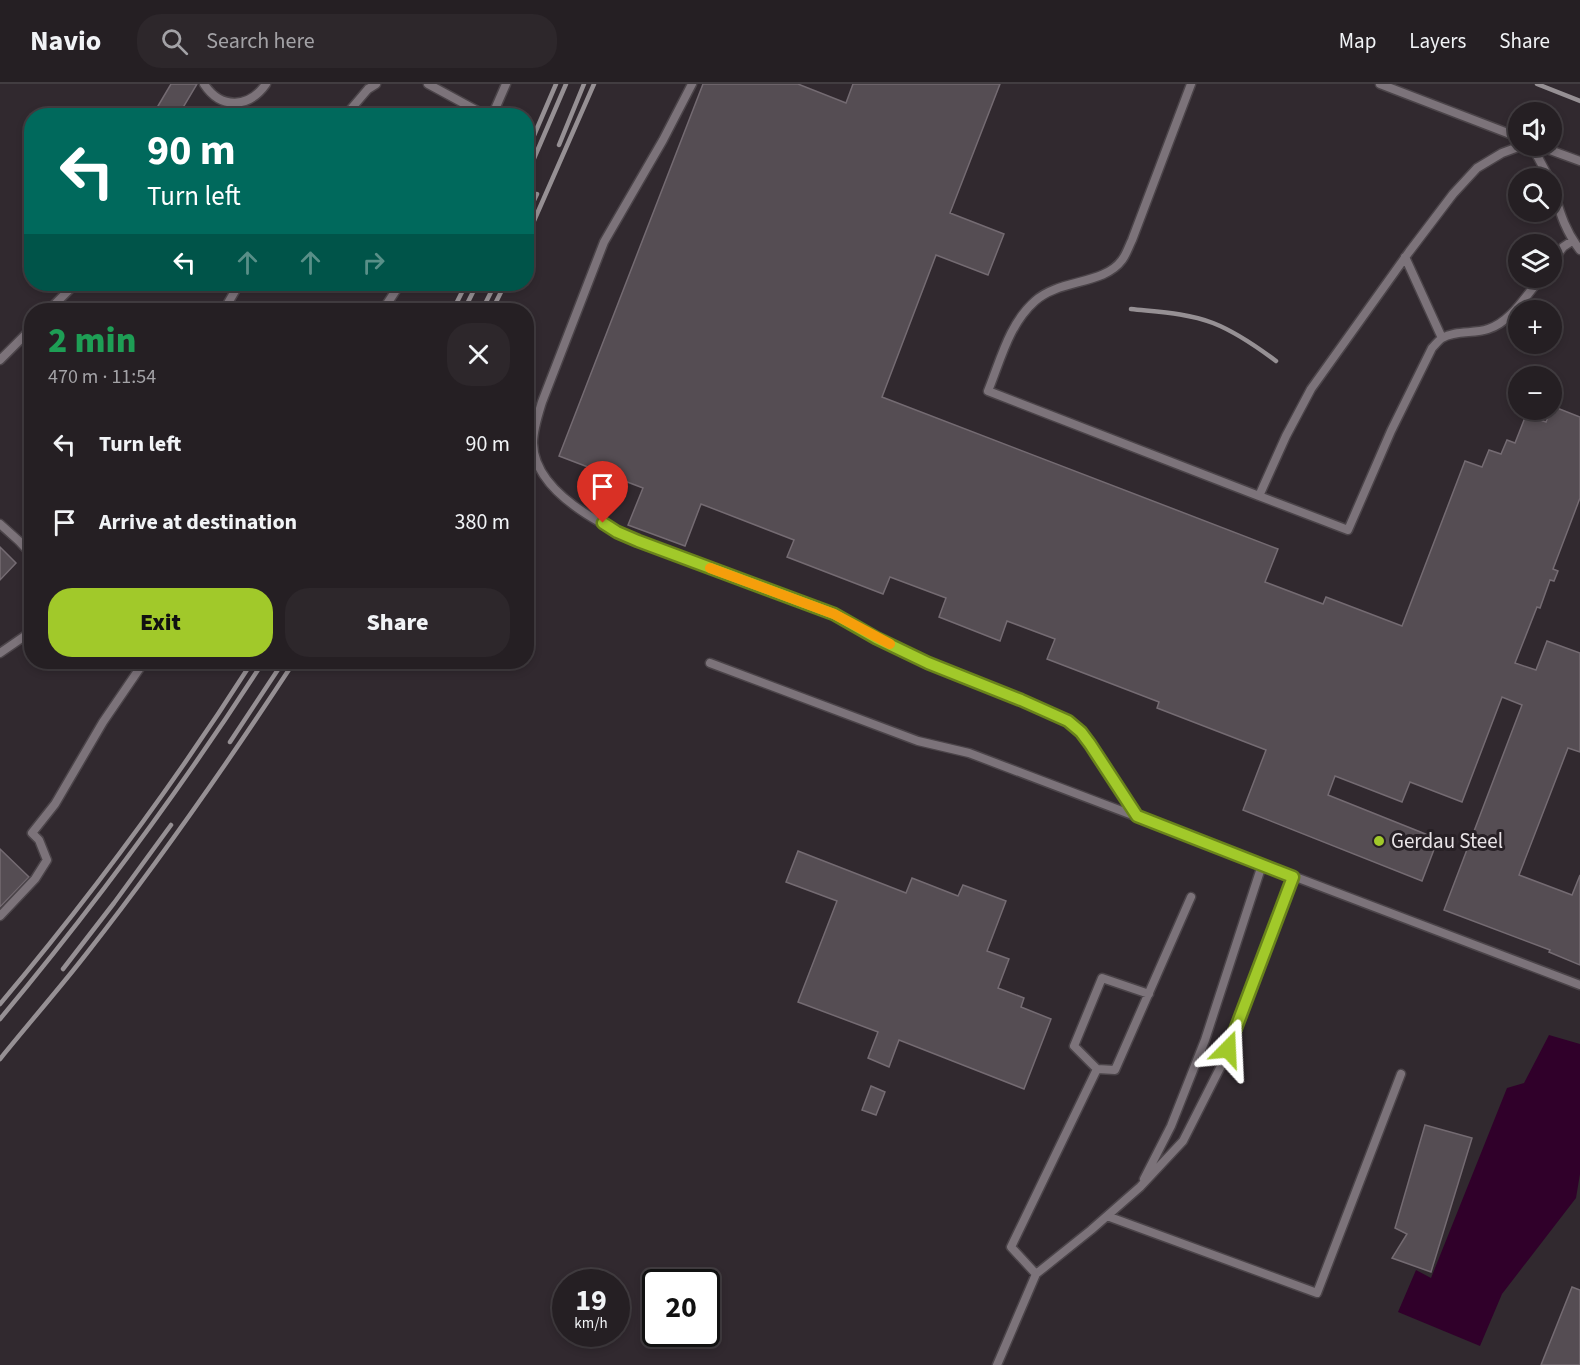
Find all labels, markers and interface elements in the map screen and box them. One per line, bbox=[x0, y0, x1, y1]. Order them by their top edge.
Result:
search box bbox=[137, 14, 557, 68]
text: Navio bbox=[30, 21, 101, 61]
icon: search bbox=[158, 25, 191, 58]
text: Search here bbox=[206, 25, 315, 57]
text: Map bbox=[1339, 26, 1376, 56]
text: Layers bbox=[1409, 26, 1466, 56]
text: Share bbox=[1499, 26, 1550, 56]
map controls bbox=[1508, 102, 1562, 420]
button: sound bbox=[1508, 102, 1562, 156]
text: 90 m bbox=[147, 121, 236, 181]
icon: left bbox=[48, 132, 126, 210]
button: search bbox=[1508, 168, 1562, 222]
text: Turn left bbox=[147, 177, 241, 216]
button: layers bbox=[1508, 234, 1562, 288]
icon: left bbox=[168, 246, 201, 279]
icon: ahead bbox=[231, 246, 264, 279]
icon: ahead bbox=[294, 246, 327, 279]
icon: right bbox=[357, 246, 390, 279]
button: + bbox=[1508, 300, 1562, 354]
text: 2 min bbox=[48, 315, 136, 366]
button: close bbox=[447, 323, 510, 386]
text: 470 m · 11:54 bbox=[48, 363, 156, 391]
button: − bbox=[1508, 366, 1562, 420]
icon: left bbox=[48, 428, 81, 461]
text: Turn left bbox=[99, 428, 181, 460]
text: 90 m bbox=[465, 428, 510, 460]
pin bbox=[577, 461, 628, 523]
icon: arrive bbox=[586, 470, 619, 503]
icon: arrive bbox=[48, 506, 81, 539]
text: Arrive at destination bbox=[99, 506, 297, 538]
text: 380 m bbox=[455, 506, 510, 538]
button: Exit bbox=[48, 588, 273, 657]
button: Share bbox=[285, 588, 510, 657]
place label: Gerdau Steel bbox=[1391, 826, 1503, 856]
marker: Gerdau Steel bbox=[1372, 834, 1386, 848]
position arrow bbox=[1196, 1017, 1260, 1081]
speed limit sign: 20 bbox=[642, 1269, 720, 1347]
text: 19 bbox=[575, 1279, 607, 1322]
text: km/h bbox=[574, 1313, 608, 1334]

